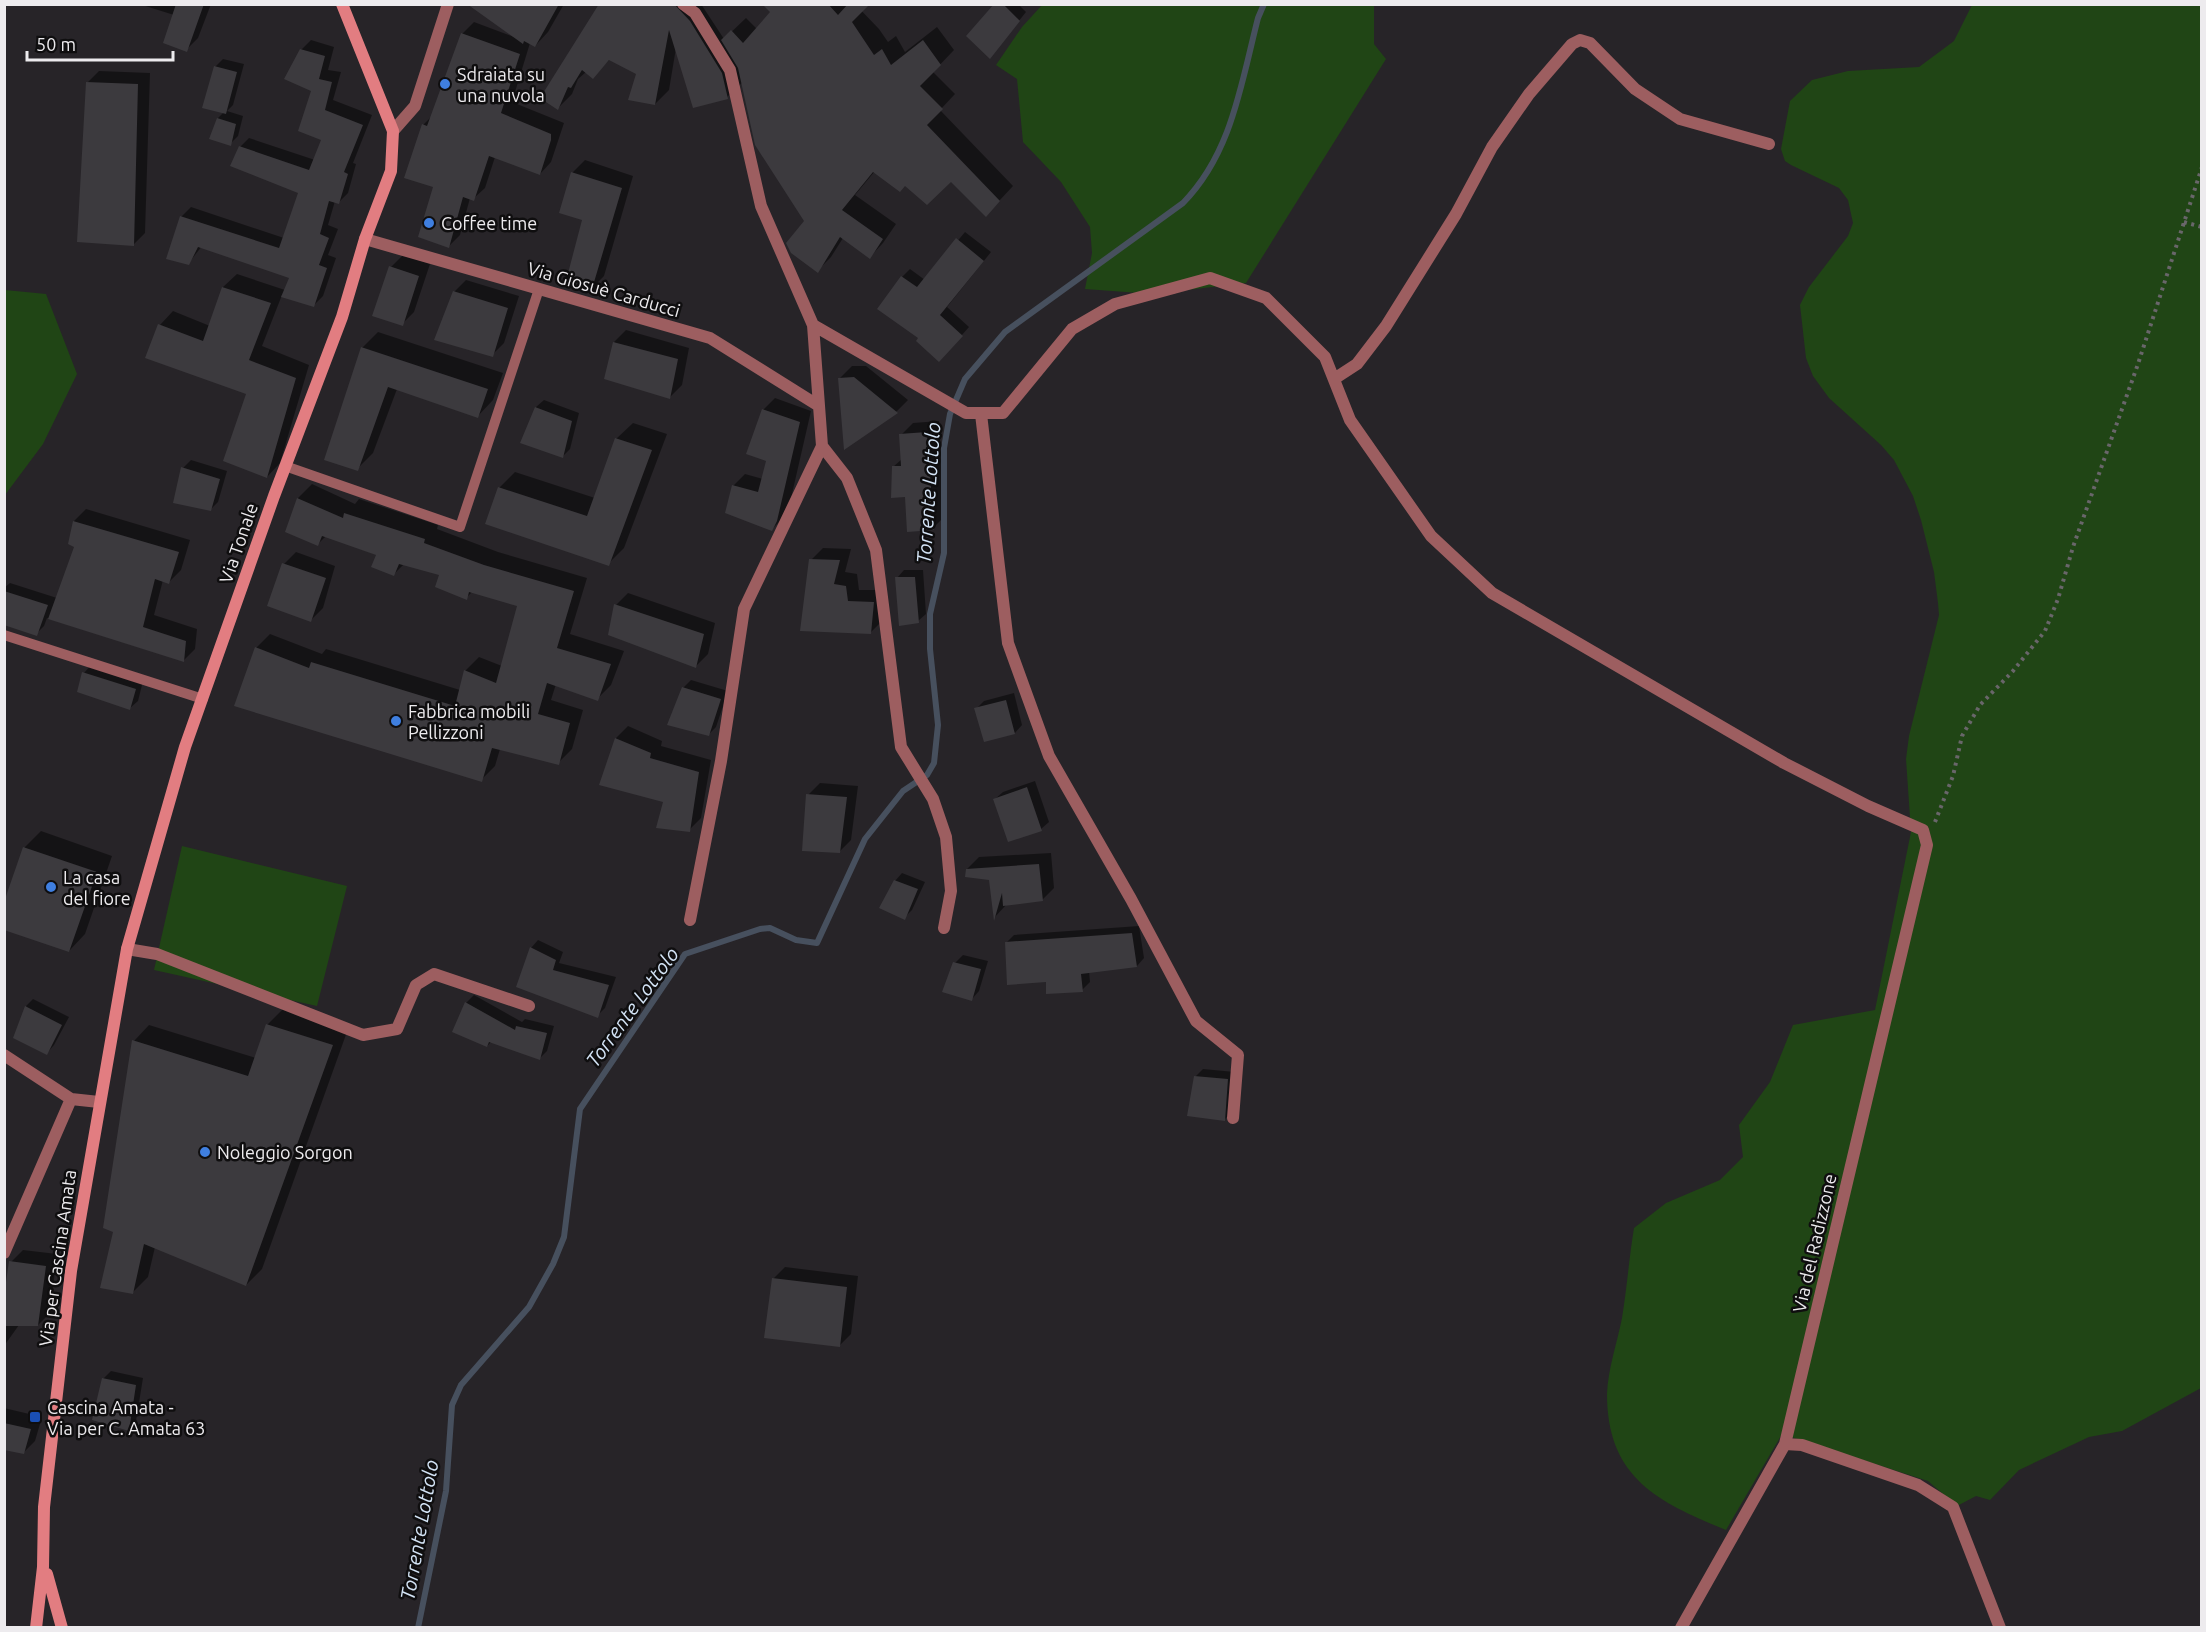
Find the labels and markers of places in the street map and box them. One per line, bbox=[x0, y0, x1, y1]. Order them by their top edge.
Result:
place label: Sdraiata su una nuvola bbox=[457, 64, 545, 105]
marker: Sdraiata su una nuvola bbox=[438, 77, 452, 91]
place label: Coffee time bbox=[441, 213, 537, 233]
marker: Coffee time bbox=[422, 216, 436, 230]
place label: Fabbrica mobili Pellizzoni bbox=[408, 701, 530, 742]
marker: Fabbrica mobili Pellizzoni bbox=[389, 714, 403, 728]
place label: La casa del fiore bbox=[63, 867, 131, 908]
marker: La casa del fiore bbox=[44, 880, 58, 894]
place label: Noleggio Sorgon bbox=[217, 1142, 353, 1162]
marker: Noleggio Sorgon bbox=[198, 1145, 212, 1159]
place label: Cascina Amata - Via per C. Amata 63 bbox=[47, 1397, 205, 1438]
marker: Cascina Amata - Via per C. Amata 63 bbox=[28, 1410, 42, 1424]

